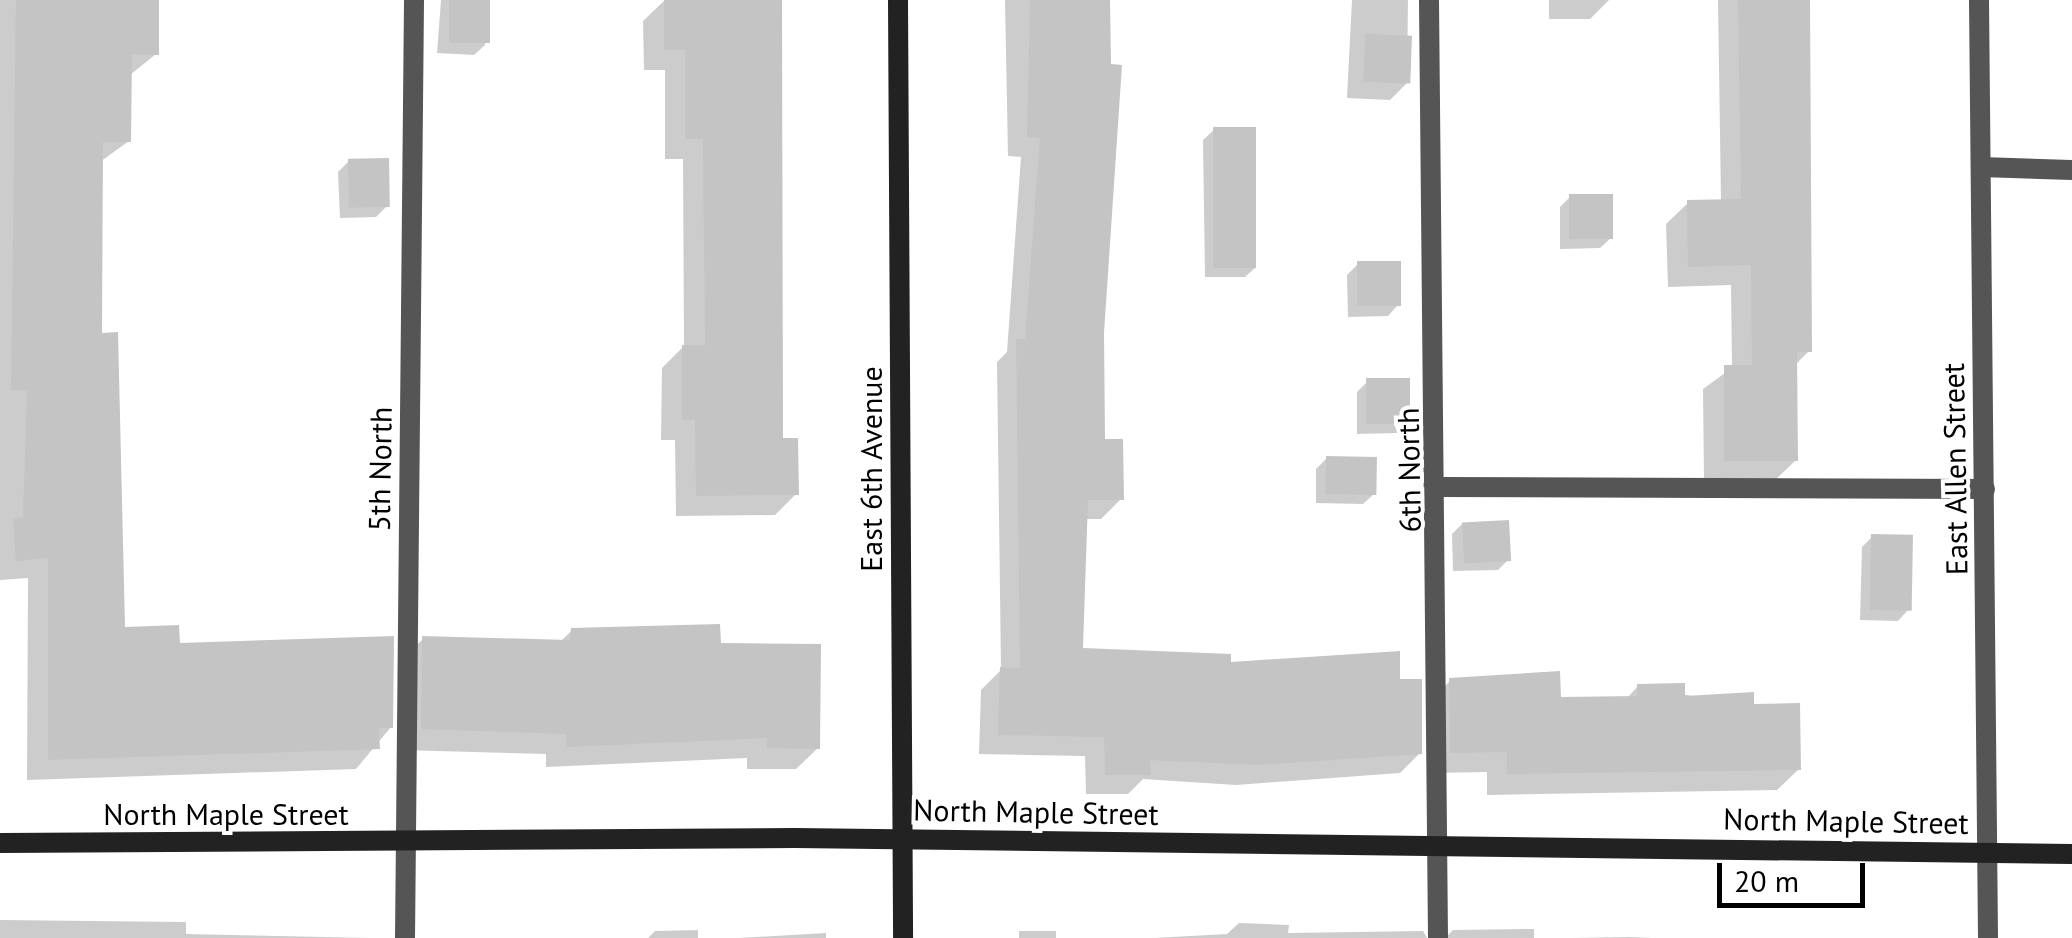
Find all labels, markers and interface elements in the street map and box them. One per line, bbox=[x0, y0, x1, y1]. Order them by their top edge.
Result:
street label: East Allen Street bbox=[1935, 362, 1975, 576]
street label: East 6th Avenue bbox=[853, 366, 889, 572]
street label: 5th North bbox=[361, 406, 399, 532]
street label: 6th North bbox=[1390, 407, 1428, 533]
street label: North Maple Street bbox=[913, 792, 1159, 832]
street label: North Maple Street bbox=[103, 796, 349, 832]
street label: North Maple Street bbox=[1723, 801, 1969, 841]
scale bar bbox=[1722, 843, 1870, 905]
text: 20 m bbox=[1734, 861, 1799, 900]

